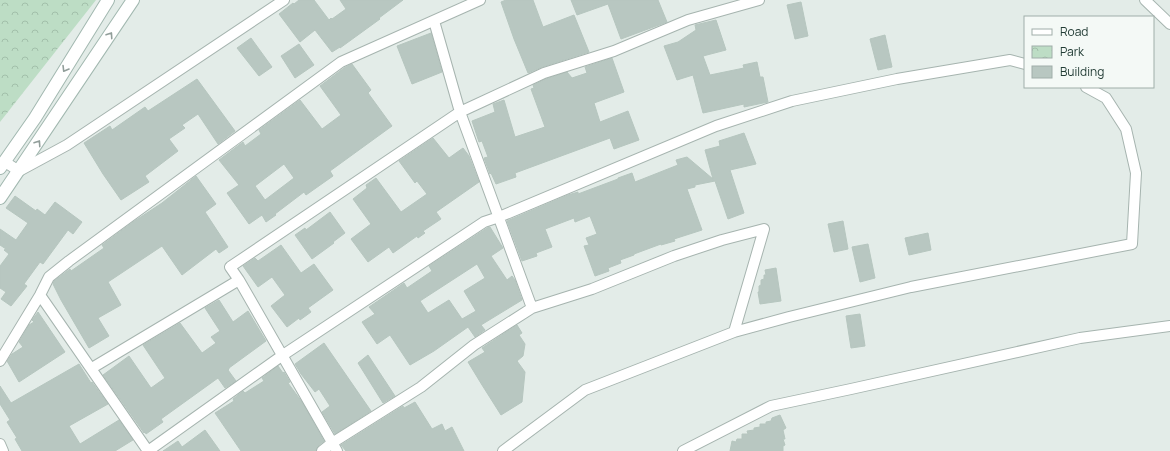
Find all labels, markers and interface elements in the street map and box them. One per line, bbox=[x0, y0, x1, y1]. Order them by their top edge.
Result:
legend bbox=[1024, 16, 1154, 88]
text: Road bbox=[1060, 23, 1088, 40]
one-way arrow bbox=[105, 32, 113, 39]
text: Park bbox=[1060, 43, 1085, 60]
text: Building bbox=[1060, 63, 1104, 80]
one-way arrow bbox=[62, 65, 70, 72]
one-way arrow bbox=[33, 140, 41, 147]

